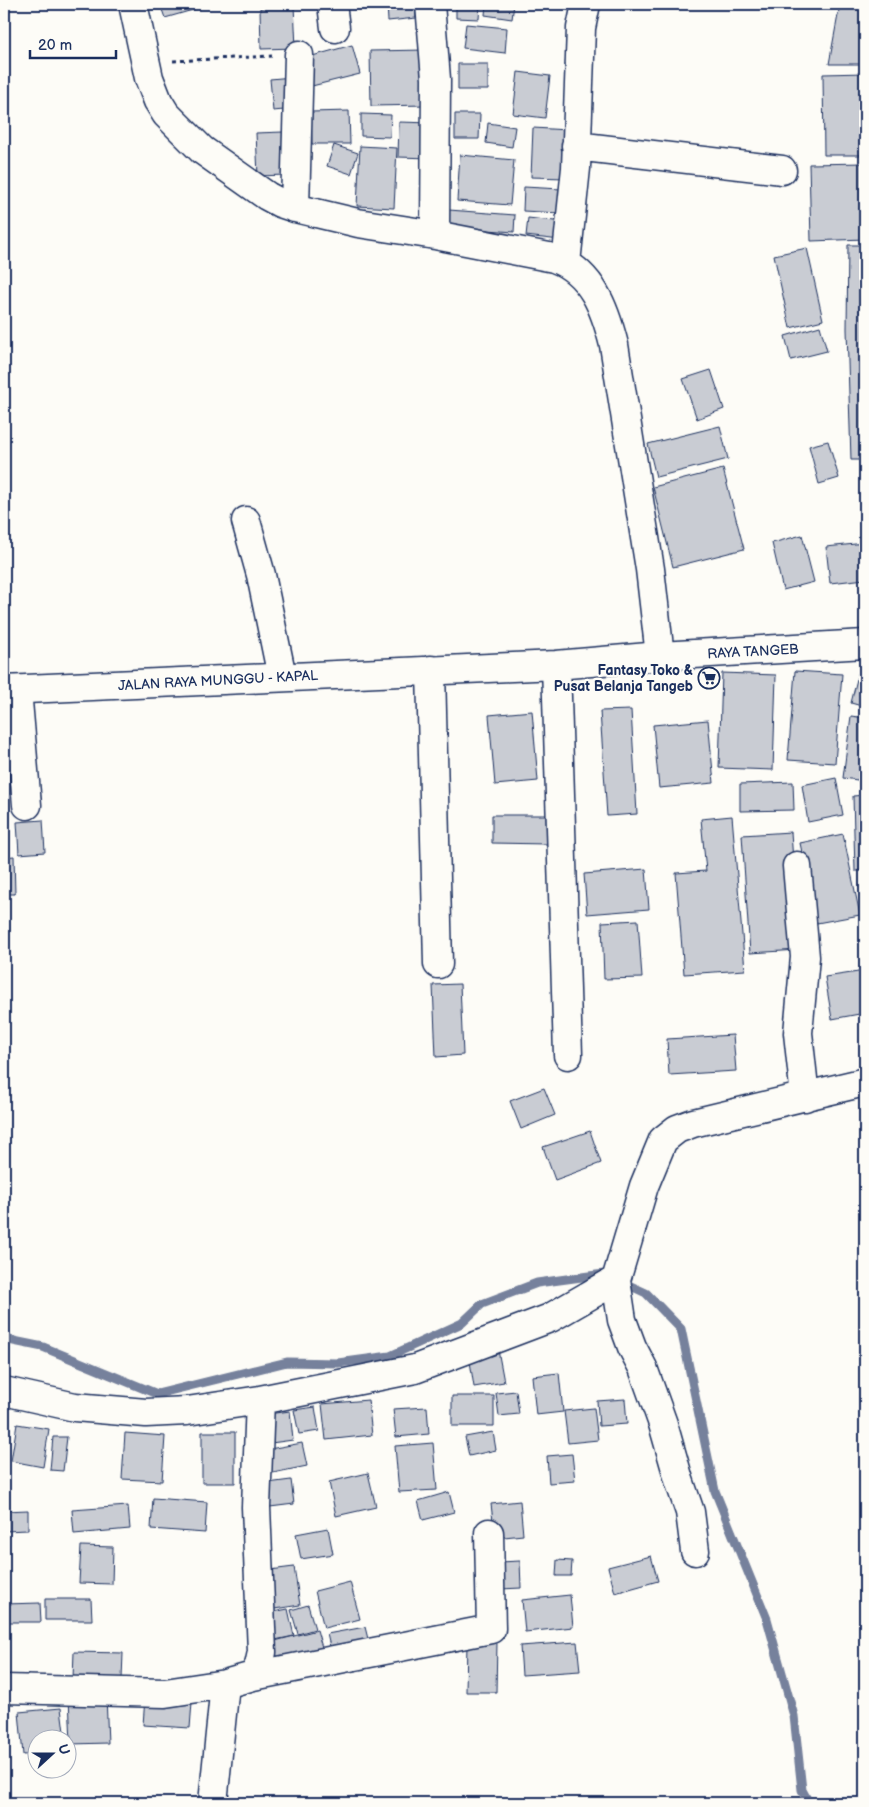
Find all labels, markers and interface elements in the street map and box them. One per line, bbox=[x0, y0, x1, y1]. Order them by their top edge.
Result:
scale bar bbox=[30, 28, 116, 60]
text: 20 m bbox=[38, 36, 72, 55]
street label: RAYA TANGEB bbox=[707, 641, 800, 662]
place label: Fantasy Toko & Pusat Belanja Tangeb bbox=[554, 662, 693, 695]
supermarket icon: Fantasy Toko & Pusat Belanja Tangeb bbox=[697, 666, 721, 690]
street label: JALAN RAYA MUNGGU - KAPAL bbox=[118, 667, 319, 694]
north arrow bbox=[28, 1730, 78, 1780]
text: U bbox=[54, 1742, 73, 1757]

